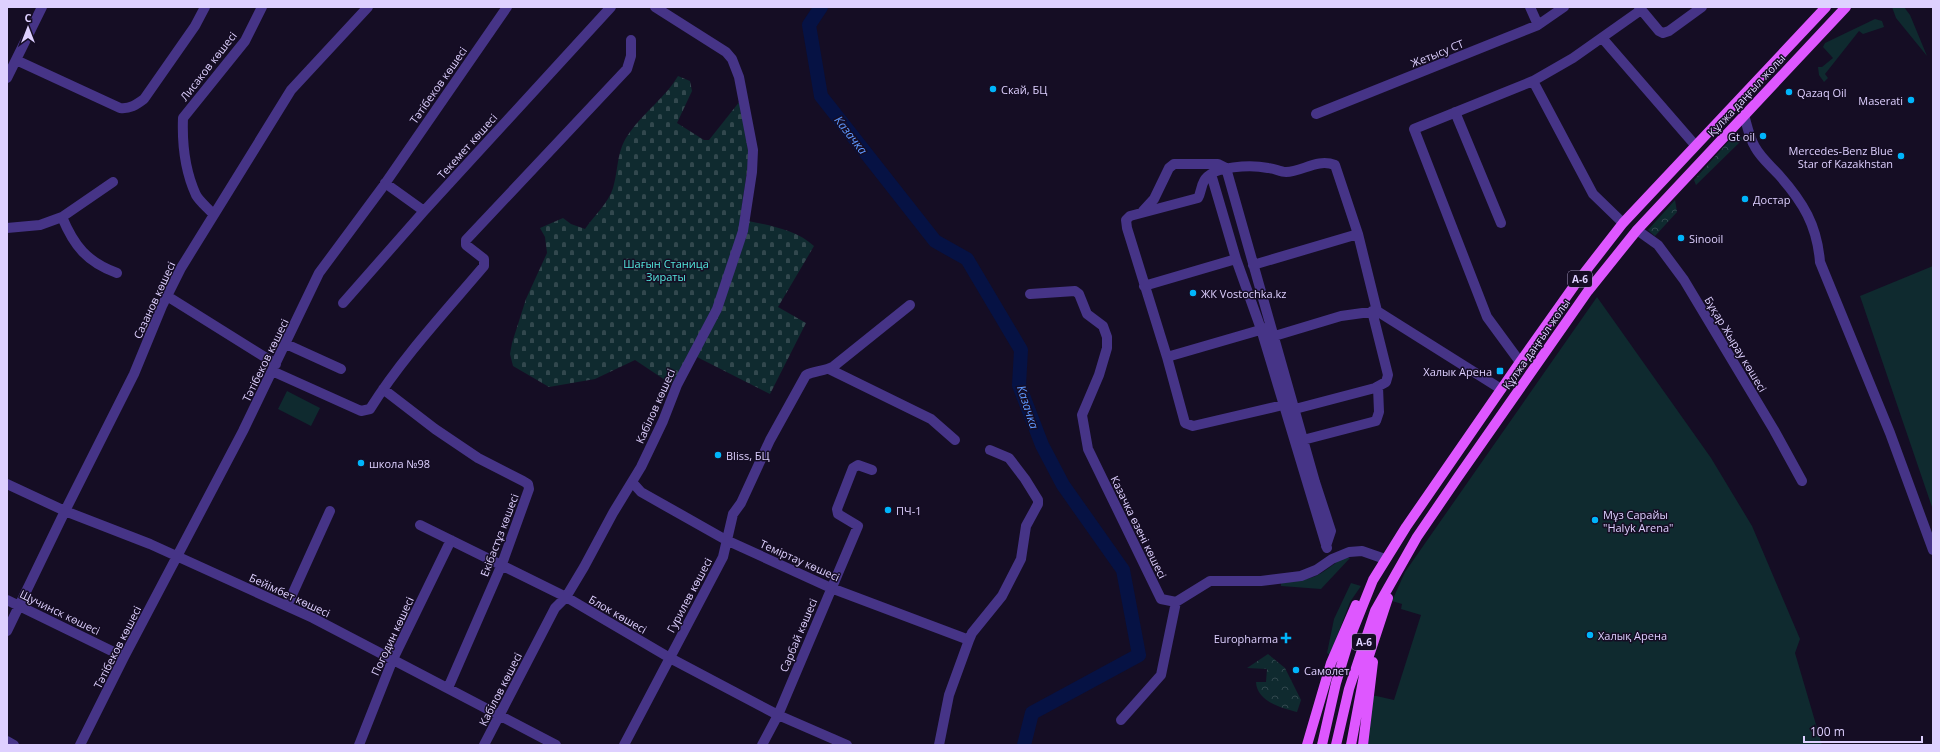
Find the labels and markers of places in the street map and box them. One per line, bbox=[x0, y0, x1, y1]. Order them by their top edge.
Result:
place label: Скай, БЦ bbox=[1001, 82, 1047, 97]
marker: Скай, БЦ bbox=[988, 84, 998, 94]
place label: Qazaq Oil bbox=[1797, 85, 1847, 100]
marker: Qazaq Oil bbox=[1784, 87, 1794, 97]
place label: Maserati bbox=[1858, 93, 1903, 108]
marker: Maserati bbox=[1906, 95, 1916, 105]
place label: Gt oil bbox=[1728, 129, 1755, 144]
marker: Gt oil bbox=[1758, 131, 1768, 141]
place label: Mercedes-Benz Blue Star of Kazakhstan bbox=[1788, 143, 1893, 171]
marker: Mercedes-Benz Blue Star of Kazakhstan bbox=[1896, 151, 1906, 161]
place label: Достар bbox=[1753, 192, 1791, 207]
marker: Достар bbox=[1740, 194, 1750, 204]
place label: Sinooil bbox=[1689, 231, 1723, 246]
marker: Sinooil bbox=[1676, 233, 1686, 243]
place label: ЖК Vostochka.kz bbox=[1201, 286, 1287, 301]
marker: ЖК Vostochka.kz bbox=[1188, 288, 1198, 298]
place label: Халык Арена bbox=[1423, 364, 1492, 379]
marker: Халык Арена bbox=[1495, 366, 1505, 376]
place label: Bliss, БЦ bbox=[726, 448, 770, 463]
marker: Bliss, БЦ bbox=[713, 450, 723, 460]
place label: школа №98 bbox=[369, 456, 430, 471]
marker: школа №98 bbox=[356, 458, 366, 468]
place label: ПЧ-1 bbox=[896, 503, 921, 518]
marker: ПЧ-1 bbox=[883, 505, 893, 515]
place label: Мұз Сарайы "Halyk Arena" bbox=[1603, 507, 1673, 535]
marker: Мұз Сарайы "Halyk Arena" bbox=[1590, 515, 1600, 525]
place label: Халық Арена bbox=[1598, 628, 1667, 643]
marker: Халық Арена bbox=[1585, 630, 1595, 640]
place label: Europharma bbox=[1214, 631, 1278, 646]
marker: Europharma bbox=[1281, 633, 1291, 643]
place label: Самолет bbox=[1304, 663, 1349, 678]
marker: Самолет bbox=[1291, 665, 1301, 675]

